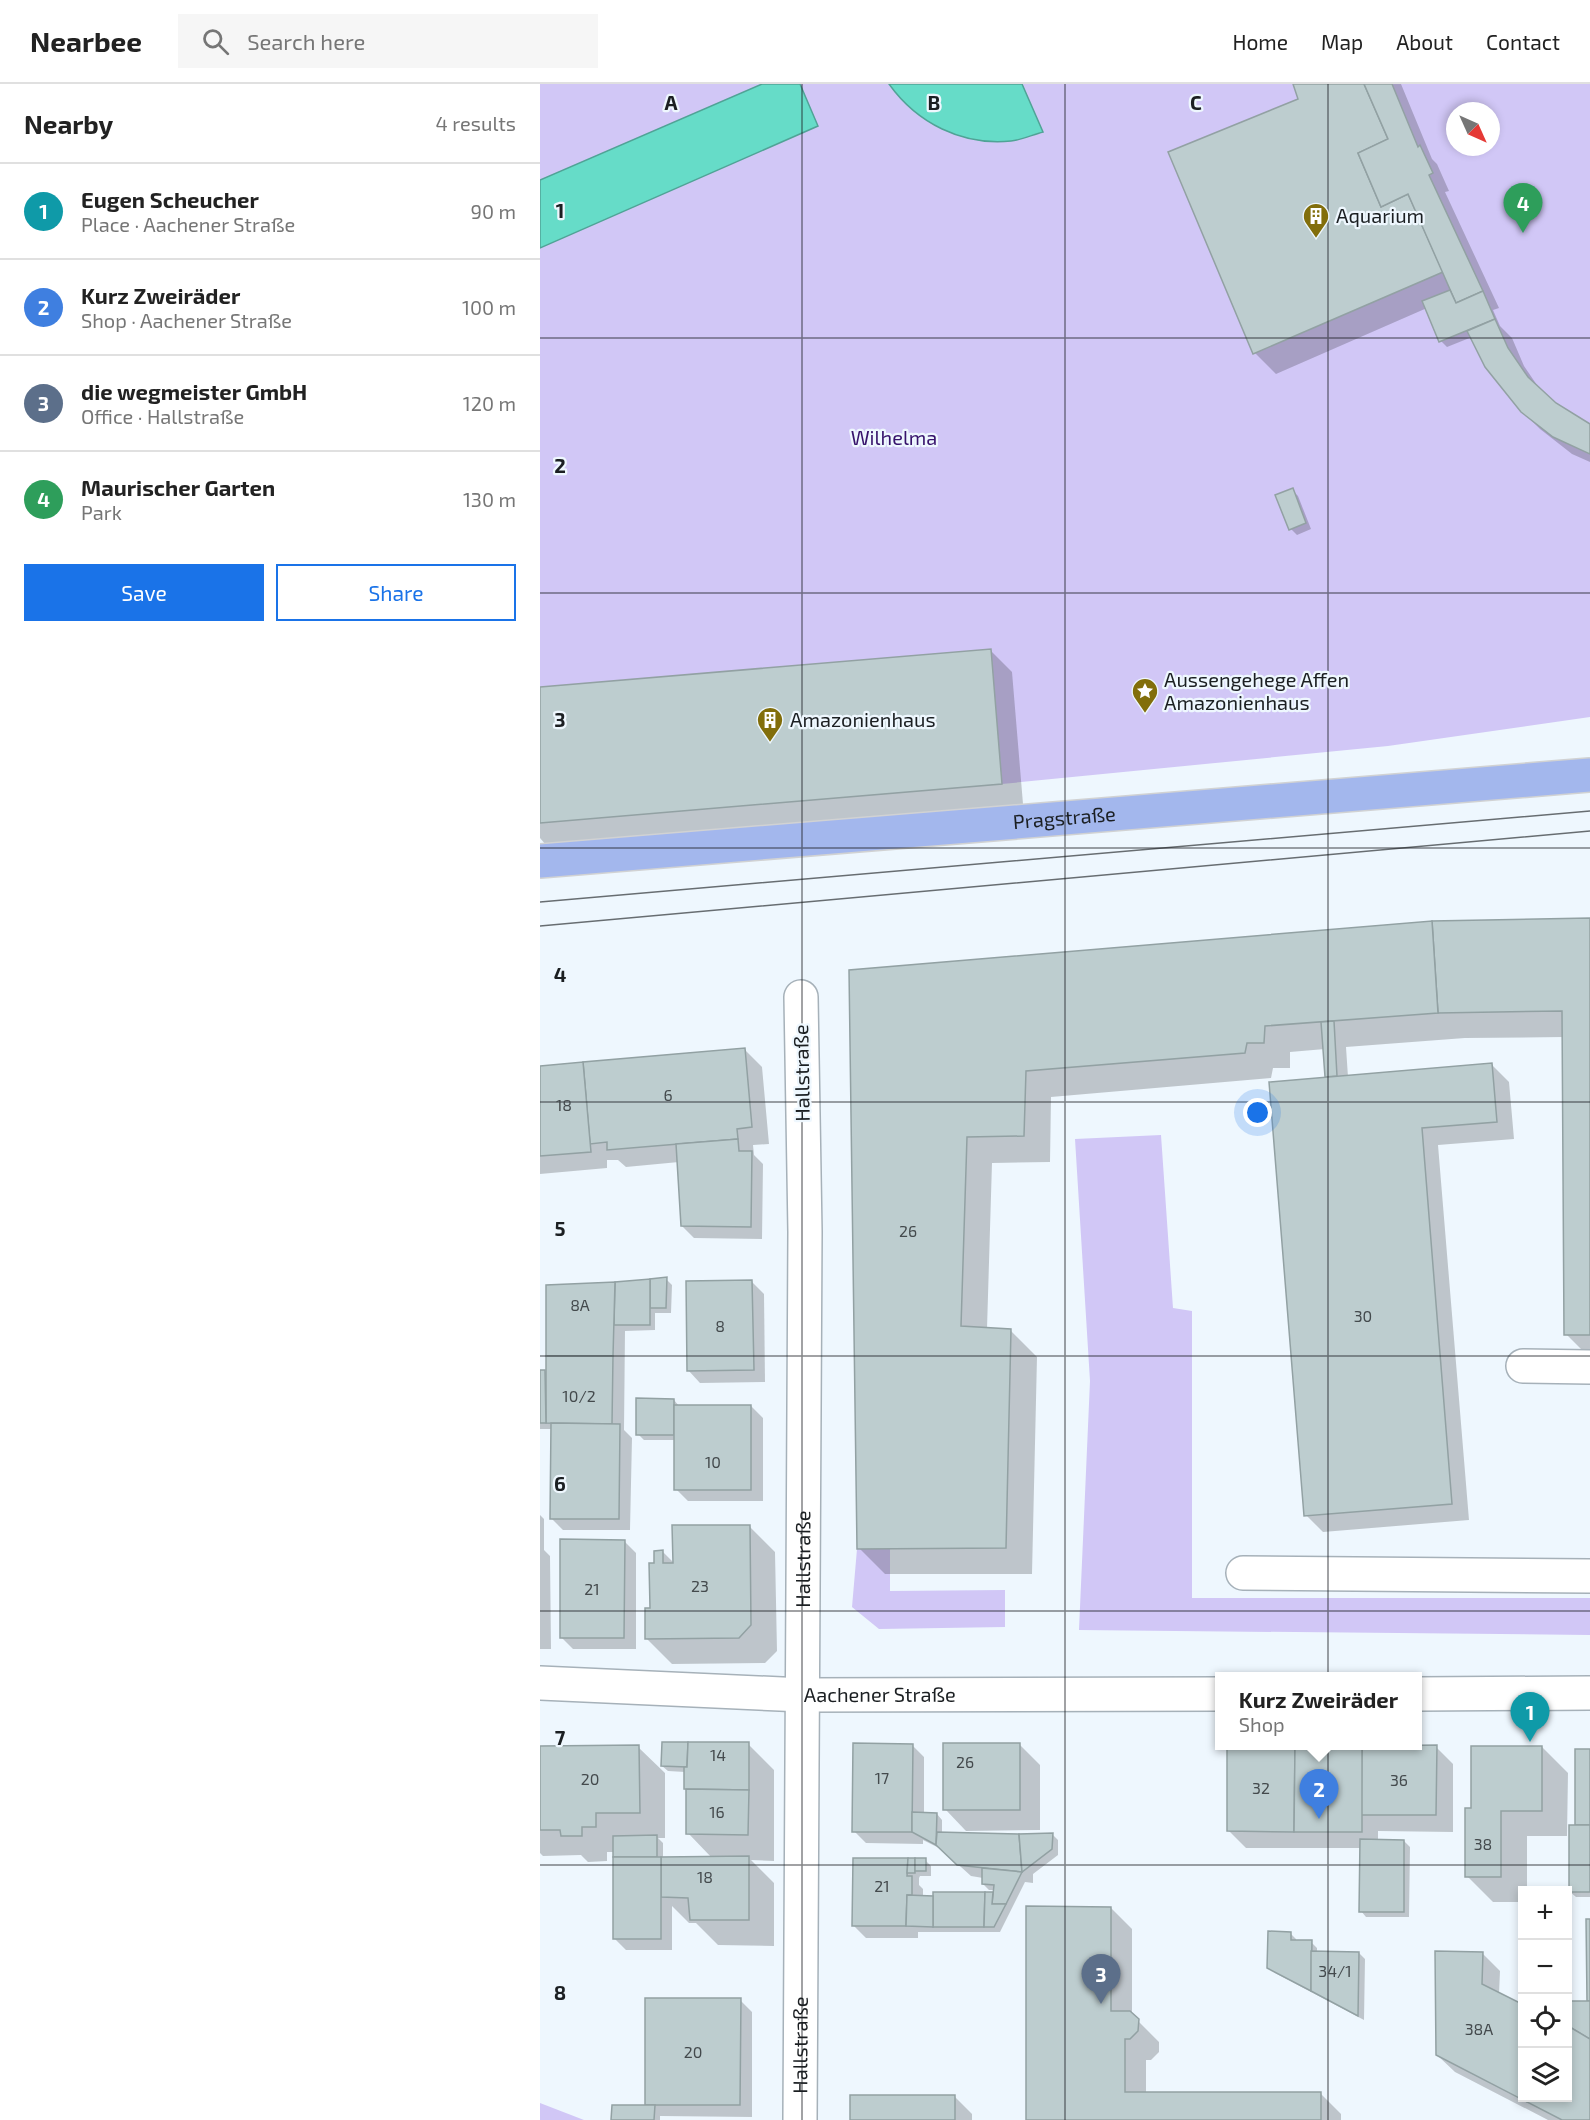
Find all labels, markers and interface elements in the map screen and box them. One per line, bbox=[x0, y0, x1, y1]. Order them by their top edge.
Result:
search box bbox=[178, 14, 598, 68]
text: Nearbee bbox=[30, 24, 142, 58]
icon: search bbox=[199, 25, 232, 58]
text: Search here bbox=[247, 28, 365, 54]
text: Home bbox=[1232, 29, 1288, 54]
text: Map bbox=[1321, 29, 1363, 54]
text: About bbox=[1396, 29, 1453, 54]
text: Contact bbox=[1486, 29, 1560, 54]
text: A bbox=[664, 90, 678, 114]
text: B bbox=[928, 90, 940, 114]
text: C bbox=[1190, 90, 1202, 114]
north arrow bbox=[1446, 102, 1500, 156]
text: Nearby bbox=[24, 108, 113, 139]
text: 4 results bbox=[436, 111, 516, 135]
pin: 4 bbox=[1504, 184, 1542, 233]
text: Eugen Scheucher bbox=[81, 186, 259, 212]
text: 1 bbox=[556, 198, 564, 222]
text: 1 bbox=[39, 199, 48, 223]
text: 90 m bbox=[471, 199, 516, 223]
building icon: Aquarium bbox=[1301, 201, 1331, 239]
place label: Aquarium bbox=[1336, 203, 1424, 227]
text: Place · Aachener Straße bbox=[81, 212, 295, 236]
text: Kurz Zweiräder bbox=[81, 282, 240, 308]
text: 2 bbox=[38, 295, 49, 319]
text: 100 m bbox=[462, 295, 516, 319]
text: Shop · Aachener Straße bbox=[81, 308, 292, 332]
text: die wegmeister GmbH bbox=[81, 378, 307, 404]
text: 3 bbox=[38, 391, 49, 415]
text: 120 m bbox=[463, 391, 516, 415]
text: Office · Hallstraße bbox=[81, 404, 244, 428]
park label: Wilhelma bbox=[851, 425, 937, 449]
text: 2 bbox=[554, 453, 566, 477]
text: Maurischer Garten bbox=[81, 474, 275, 500]
text: 4 bbox=[37, 487, 50, 511]
text: 130 m bbox=[463, 487, 516, 511]
text: Park bbox=[81, 500, 122, 524]
button: Save bbox=[24, 564, 264, 621]
button: Share bbox=[276, 564, 516, 621]
place label: Aussengehege Affen Amazonienhaus bbox=[1164, 667, 1349, 714]
place icon: Aussengehege Affen Amazonienhaus bbox=[1130, 676, 1160, 714]
building icon: Amazonienhaus bbox=[755, 705, 785, 743]
text: 3 bbox=[554, 707, 566, 731]
place label: Amazonienhaus bbox=[790, 707, 936, 731]
street label: Pragstraße bbox=[1012, 801, 1117, 833]
text: 4 bbox=[554, 962, 567, 986]
street label: Hallstraße bbox=[788, 1024, 814, 1122]
house number: 6 bbox=[663, 1085, 673, 1104]
house number: 18 bbox=[556, 1095, 572, 1114]
your location bbox=[1243, 1098, 1272, 1127]
text: 5 bbox=[554, 1216, 566, 1240]
house number: 26 bbox=[899, 1221, 917, 1240]
house number: 8A bbox=[570, 1295, 590, 1314]
house number: 30 bbox=[1354, 1306, 1372, 1325]
house number: 8 bbox=[715, 1316, 725, 1335]
house number: 10/2 bbox=[562, 1386, 596, 1405]
house number: 10 bbox=[705, 1452, 721, 1471]
text: 6 bbox=[554, 1471, 566, 1495]
street label: Hallstraße bbox=[790, 1510, 814, 1608]
house number: 23 bbox=[691, 1576, 709, 1595]
house number: 21 bbox=[584, 1579, 600, 1598]
popup bbox=[1215, 1672, 1422, 1750]
street label: Aachener Straße bbox=[804, 1682, 956, 1706]
text: Kurz Zweiräder bbox=[1239, 1686, 1398, 1712]
pin: 1 bbox=[1510, 1692, 1550, 1742]
text: Shop bbox=[1239, 1712, 1285, 1736]
text: 7 bbox=[555, 1725, 566, 1749]
house number: 14 bbox=[710, 1745, 726, 1764]
house number: 26 bbox=[956, 1752, 974, 1771]
house number: 17 bbox=[875, 1768, 889, 1787]
house number: 20 bbox=[581, 1769, 599, 1788]
pin: 2 bbox=[1300, 1770, 1338, 1819]
house number: 36 bbox=[1390, 1770, 1408, 1789]
house number: 32 bbox=[1252, 1778, 1270, 1797]
house number: 16 bbox=[709, 1802, 725, 1821]
house number: 38 bbox=[1474, 1834, 1492, 1853]
house number: 18 bbox=[697, 1867, 713, 1886]
house number: 21 bbox=[874, 1876, 890, 1895]
map controls bbox=[1518, 1886, 1572, 2102]
button: + bbox=[1518, 1886, 1572, 1940]
button: − bbox=[1518, 1940, 1572, 1994]
pin: 3 bbox=[1082, 1954, 1120, 2004]
house number: 34/1 bbox=[1318, 1961, 1352, 1980]
text: 8 bbox=[554, 1980, 566, 2004]
button: locate bbox=[1518, 1994, 1572, 2048]
street label: Hallstraße bbox=[787, 1996, 812, 2094]
house number: 38A bbox=[1465, 2019, 1493, 2038]
house number: 20 bbox=[684, 2042, 702, 2061]
button: layers bbox=[1518, 2048, 1572, 2102]

